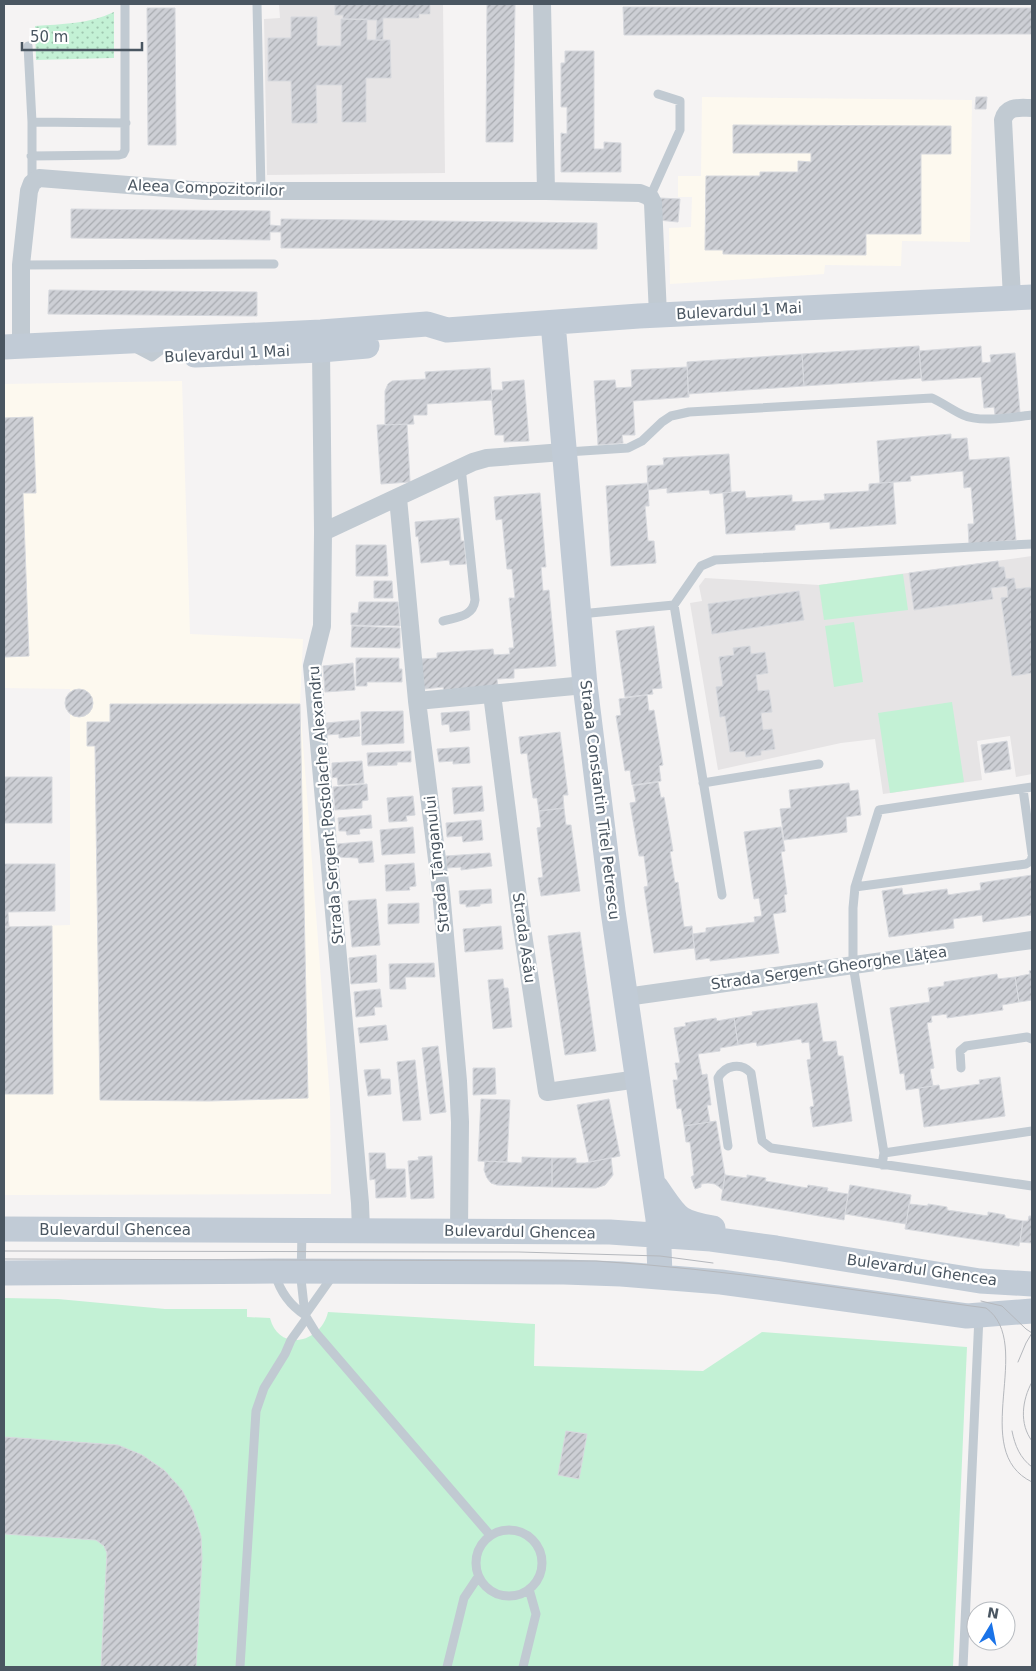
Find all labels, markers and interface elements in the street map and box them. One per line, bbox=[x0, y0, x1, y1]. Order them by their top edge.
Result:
scale bar bbox=[22, 20, 142, 52]
text: 50 m bbox=[30, 28, 68, 46]
street label: Aleea Compozitorilor bbox=[127, 176, 285, 200]
street label: Bulevardul 1 Mai bbox=[676, 299, 802, 323]
street label: Bulevardul 1 Mai bbox=[164, 342, 290, 366]
street label: Strada Sergent Postolache Alexandru bbox=[305, 665, 347, 945]
street label: Strada Constantin Titel Petrescu bbox=[576, 679, 624, 921]
street label: Strada Țânganului bbox=[421, 795, 453, 933]
street label: Strada Asău bbox=[509, 892, 539, 984]
street label: Strada Sergent Gheorghe Lățea bbox=[710, 943, 948, 993]
street label: Bulevardul Ghencea bbox=[39, 1221, 191, 1239]
street label: Bulevardul Ghencea bbox=[444, 1222, 596, 1242]
street label: Bulevardul Ghencea bbox=[846, 1251, 998, 1289]
north arrow bbox=[966, 1601, 1016, 1651]
text: N bbox=[986, 1604, 1000, 1622]

